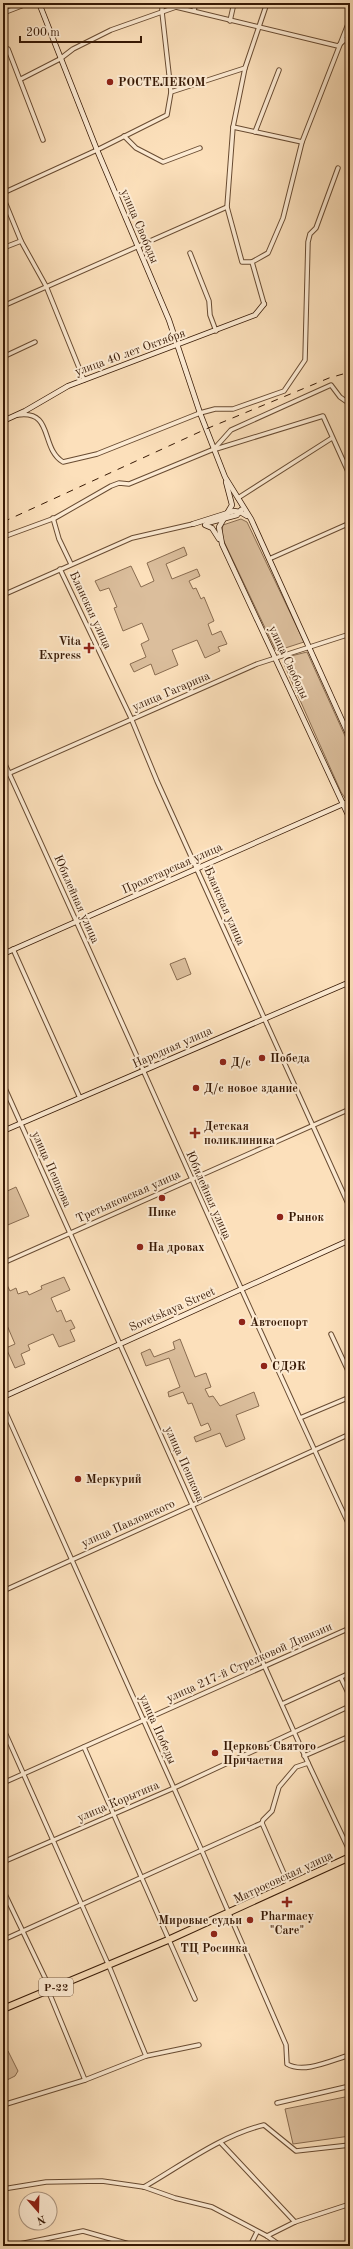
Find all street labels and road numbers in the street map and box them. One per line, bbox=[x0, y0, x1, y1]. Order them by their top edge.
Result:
street label: улица Свободы bbox=[118, 188, 160, 265]
street label: улица 40 лет Октября bbox=[73, 327, 187, 379]
street label: Бланская улица bbox=[67, 570, 113, 651]
street label: улица Свободы bbox=[266, 624, 310, 701]
street label: улица Гагарина bbox=[131, 670, 212, 714]
street label: Пролетарская улица bbox=[120, 841, 224, 896]
street label: Юбилейная улица bbox=[51, 853, 101, 945]
street label: Бланская улица bbox=[201, 865, 247, 948]
street label: Народная улица bbox=[131, 1025, 214, 1071]
street label: улица Пешкова bbox=[29, 1130, 73, 1209]
street label: Юбилейная улица bbox=[183, 1149, 233, 1241]
street label: Третьяковская улица bbox=[74, 1168, 183, 1225]
street label: Sovetskaya Street bbox=[128, 1286, 217, 1334]
street label: улица Пешкова bbox=[162, 1425, 206, 1504]
street label: улица Павловского bbox=[80, 1498, 177, 1550]
street label: улица 217-й Стрелковой Дивизии bbox=[165, 1621, 334, 1705]
street label: улица Победы bbox=[136, 1693, 178, 1766]
street label: улица Корытина bbox=[76, 1779, 161, 1825]
street label: Матросовская улица bbox=[232, 1850, 335, 1906]
road number: Р-22 bbox=[39, 1978, 73, 1996]

